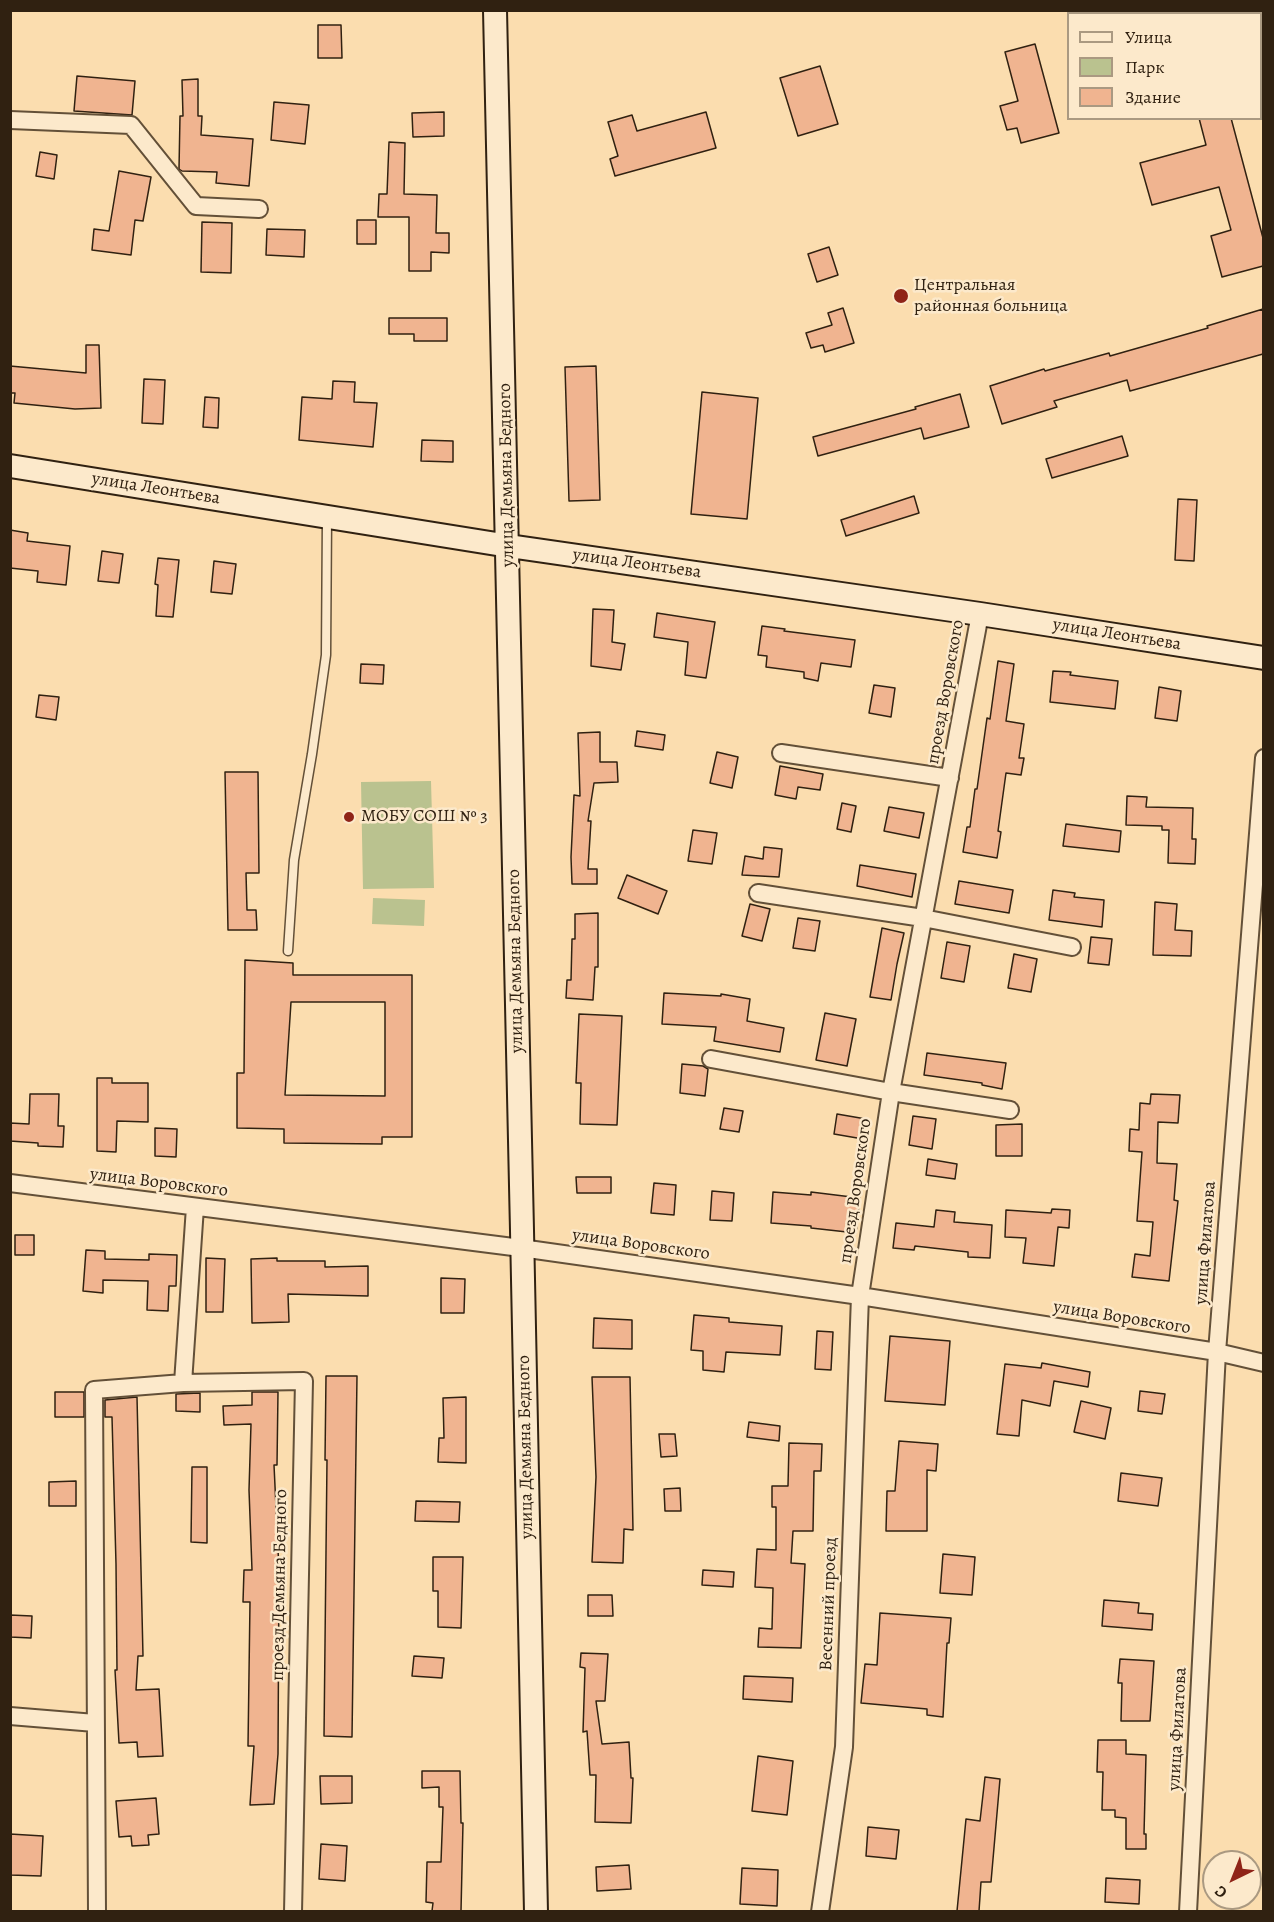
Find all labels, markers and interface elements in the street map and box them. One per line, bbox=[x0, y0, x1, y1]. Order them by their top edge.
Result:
legend bbox=[1067, 12, 1262, 120]
text: Улица bbox=[1125, 25, 1172, 49]
text: Парк bbox=[1125, 55, 1165, 79]
text: Здание bbox=[1125, 85, 1181, 109]
place label: Центральная районная больница bbox=[914, 275, 1068, 318]
marker: Центральная районная больница bbox=[892, 287, 910, 305]
street label: улица Демьяна Бедного bbox=[495, 383, 519, 567]
street label: улица Леонтьева bbox=[90, 468, 222, 510]
street label: улица Леонтьева bbox=[571, 544, 703, 584]
street label: улица Леонтьева bbox=[1051, 614, 1183, 656]
street label: проезд Воровского bbox=[923, 618, 969, 766]
place label: МОБУ СОШ № 3 bbox=[361, 806, 488, 828]
marker: МОБУ СОШ № 3 bbox=[342, 810, 356, 824]
street label: улица Демьяна Бедного bbox=[504, 869, 528, 1053]
street label: проезд Воровского bbox=[835, 1117, 877, 1265]
street label: улица Воровского bbox=[89, 1164, 229, 1202]
street label: улица Филатова bbox=[1191, 1180, 1221, 1306]
street label: улица Воровского bbox=[571, 1225, 711, 1265]
street label: улица Воровского bbox=[1052, 1296, 1192, 1340]
street label: улица Демьяна Бедного bbox=[514, 1355, 538, 1539]
street label: проезд Демьяна Бедного bbox=[268, 1489, 292, 1681]
street label: Весенний проезд bbox=[816, 1537, 842, 1671]
street label: улица Филатова bbox=[1164, 1667, 1192, 1791]
north arrow bbox=[1202, 1850, 1262, 1910]
text: С bbox=[1210, 1880, 1232, 1903]

